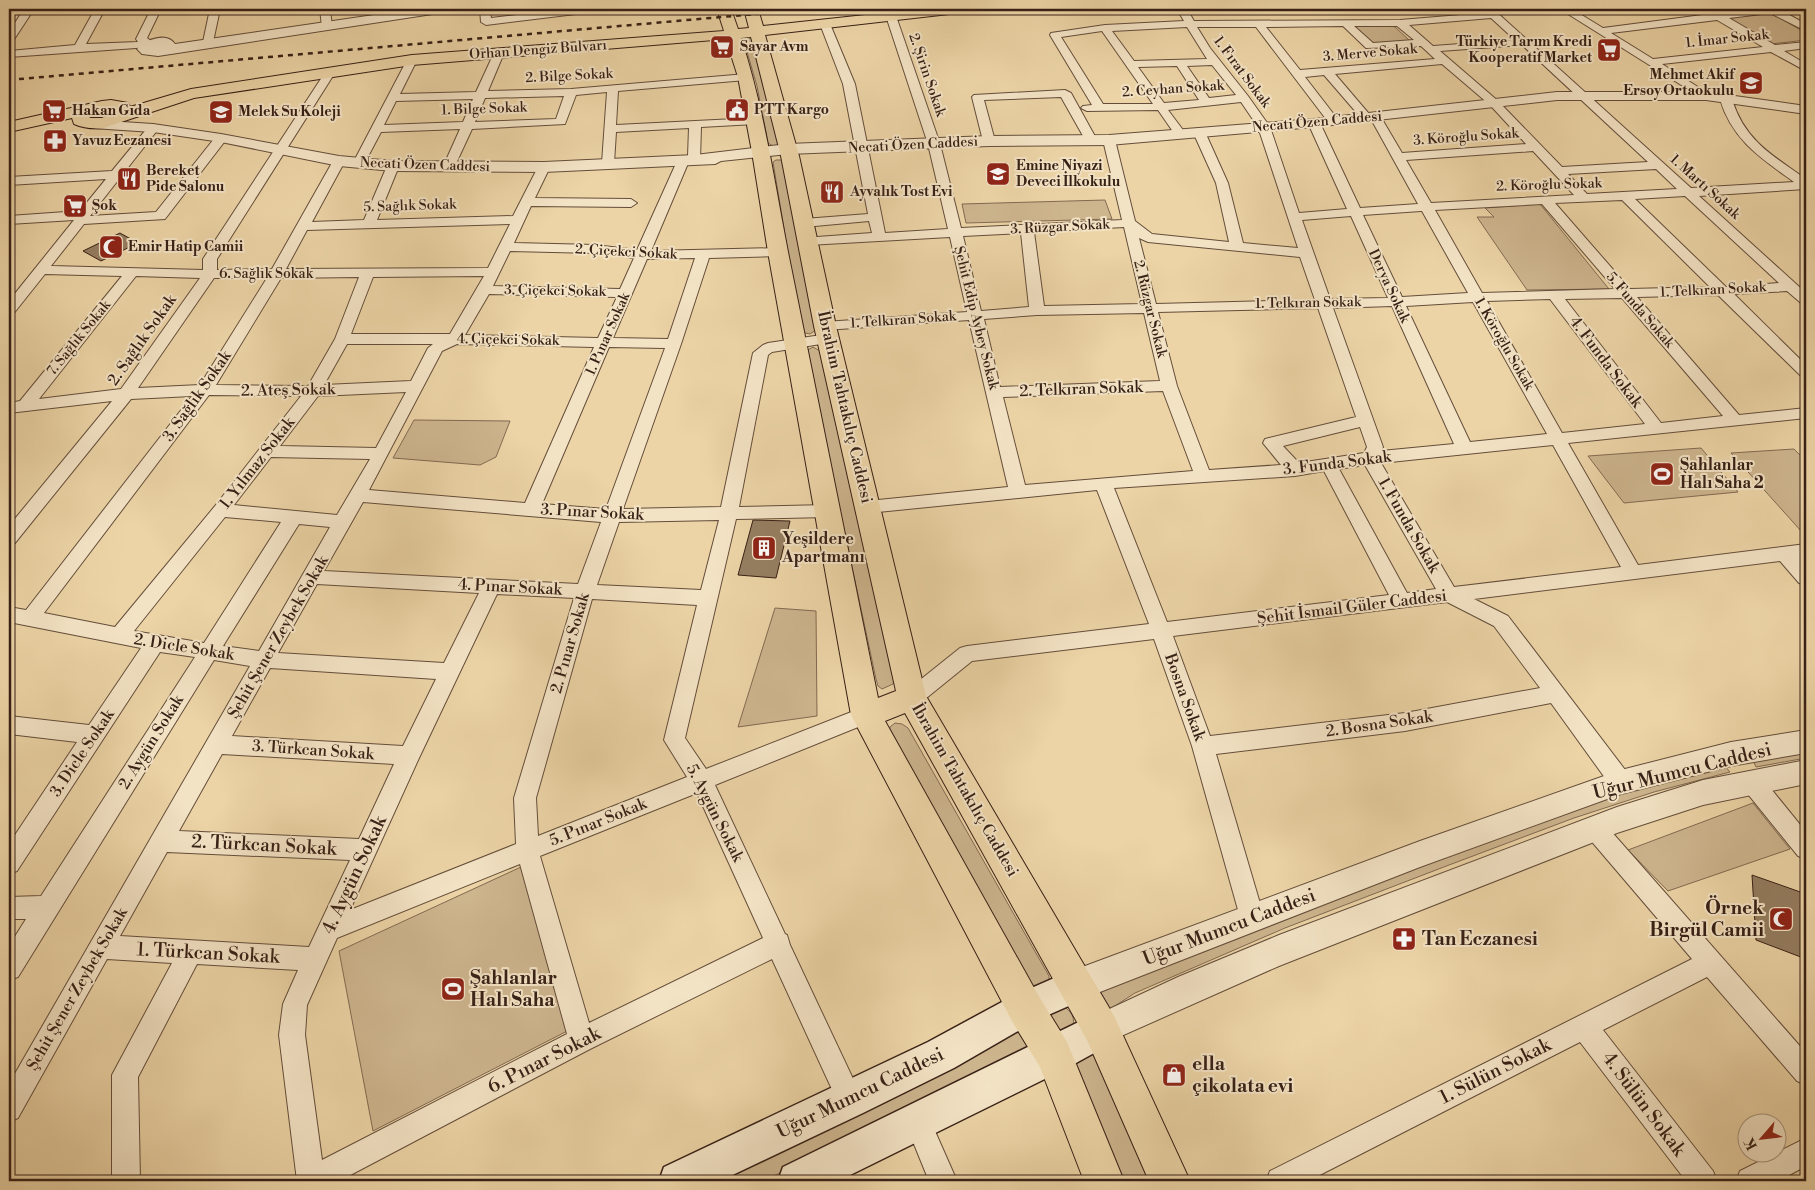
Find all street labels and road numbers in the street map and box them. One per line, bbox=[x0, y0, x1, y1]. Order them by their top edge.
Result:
street label: 1. İmar Sokak bbox=[1684, 24, 1770, 52]
street label: 2. Şirin Sokak bbox=[904, 31, 950, 120]
street label: 1. Fırat Sokak bbox=[1209, 33, 1275, 112]
street label: Orhan Dengiz Bulvarı bbox=[469, 36, 608, 64]
street label: 3. Merve Sokak bbox=[1322, 40, 1419, 66]
street label: 2. Bilge Sokak bbox=[525, 65, 614, 87]
street label: 2. Ceyhan Sokak bbox=[1121, 76, 1225, 102]
street label: 1. Bilge Sokak bbox=[441, 98, 528, 119]
street label: Necati Özen Caddesi bbox=[1251, 105, 1383, 137]
street label: 3. Köroğlu Sokak bbox=[1413, 124, 1520, 150]
street label: Necati Özen Caddesi bbox=[847, 131, 979, 157]
street label: 1. Martı Sokak bbox=[1666, 151, 1745, 224]
street label: Necati Özen Caddesi bbox=[360, 152, 491, 176]
street label: 2. Köroğlu Sokak bbox=[1496, 174, 1603, 196]
street label: 5. Sağlık Sokak bbox=[363, 195, 458, 217]
street label: 3. Rüzgar Sokak bbox=[1010, 215, 1111, 239]
street label: 2. Çiçekci Sokak bbox=[575, 240, 678, 264]
street label: Şehit Edip Aybey Sokak bbox=[949, 244, 1003, 392]
street label: Derya Sokak bbox=[1364, 246, 1414, 326]
street label: 2. Rüzgar Sokak bbox=[1129, 258, 1171, 360]
street label: 6. Sağlık Sokak bbox=[219, 265, 314, 283]
street label: 5. Funda Sokak bbox=[1602, 268, 1678, 352]
street label: 1. Telkıran Sokak bbox=[1659, 278, 1767, 302]
street label: 3. Çiçekci Sokak bbox=[504, 281, 607, 301]
street label: 2. Sağlık Sokak bbox=[103, 289, 182, 389]
street label: 1. Pınar Sokak bbox=[582, 289, 635, 378]
street label: 1. Telkıran Sokak bbox=[1255, 293, 1362, 313]
street label: 1. Köroğlu Sokak bbox=[1470, 294, 1538, 394]
street label: 7. Sağlık Sokak bbox=[43, 296, 115, 379]
street label: 1. Telkıran Sokak bbox=[849, 307, 957, 333]
street label: İbrahim Tahtakılıç Caddesi bbox=[813, 308, 879, 505]
street label: 4. Funda Sokak bbox=[1565, 312, 1648, 413]
street label: 4. Çiçekci Sokak bbox=[457, 330, 560, 350]
street label: 3. Sağlık Sokak bbox=[158, 345, 237, 445]
street label: 2. Telkıran Sokak bbox=[1019, 377, 1145, 401]
street label: 2. Ateş Sokak bbox=[241, 379, 337, 401]
street label: 1. Yılmaz Sokak bbox=[215, 412, 300, 513]
street label: 3. Funda Sokak bbox=[1282, 446, 1394, 480]
street label: 1. Funda Sokak bbox=[1374, 474, 1445, 578]
street label: 3. Pınar Sokak bbox=[540, 499, 646, 525]
street label: Şehit Şener Zeybek Sokak bbox=[223, 551, 334, 722]
street label: 4. Pınar Sokak bbox=[458, 574, 564, 600]
street label: Şehit İsmail Güler Caddesi bbox=[1256, 583, 1448, 629]
street label: 2. Pınar Sokak bbox=[546, 589, 594, 696]
street label: 2. Dicle Sokak bbox=[132, 629, 237, 665]
street label: Bosna Sokak bbox=[1160, 650, 1211, 745]
street label: 2. Aygün Sokak bbox=[114, 690, 189, 793]
street label: İbrahim Tahtakılıç Caddesi bbox=[907, 699, 1025, 880]
street label: 3. Dicle Sokak bbox=[45, 704, 119, 800]
street label: 2. Bosna Sokak bbox=[1324, 706, 1435, 741]
street label: 3. Türkcan Sokak bbox=[251, 736, 376, 764]
street label: Uğur Mumcu Caddesi bbox=[1590, 737, 1774, 805]
street label: 5. Aygün Sokak bbox=[682, 761, 749, 867]
street label: 5. Pınar Sokak bbox=[546, 793, 651, 851]
street label: 4. Aygün Sokak bbox=[316, 811, 392, 938]
street label: 2. Türkcan Sokak bbox=[191, 829, 338, 861]
street label: Uğur Mumcu Caddesi bbox=[1139, 883, 1319, 971]
street label: Şehit Şener Zeybek Sokak bbox=[22, 903, 133, 1074]
street label: 1. Türkcan Sokak bbox=[136, 937, 281, 969]
street label: 6. Pınar Sokak bbox=[483, 1021, 606, 1099]
street label: 1. Sülün Sokak bbox=[1435, 1032, 1556, 1109]
street label: Uğur Mumcu Caddesi bbox=[772, 1042, 948, 1144]
street label: 4. Sülün Sokak bbox=[1597, 1047, 1692, 1162]

